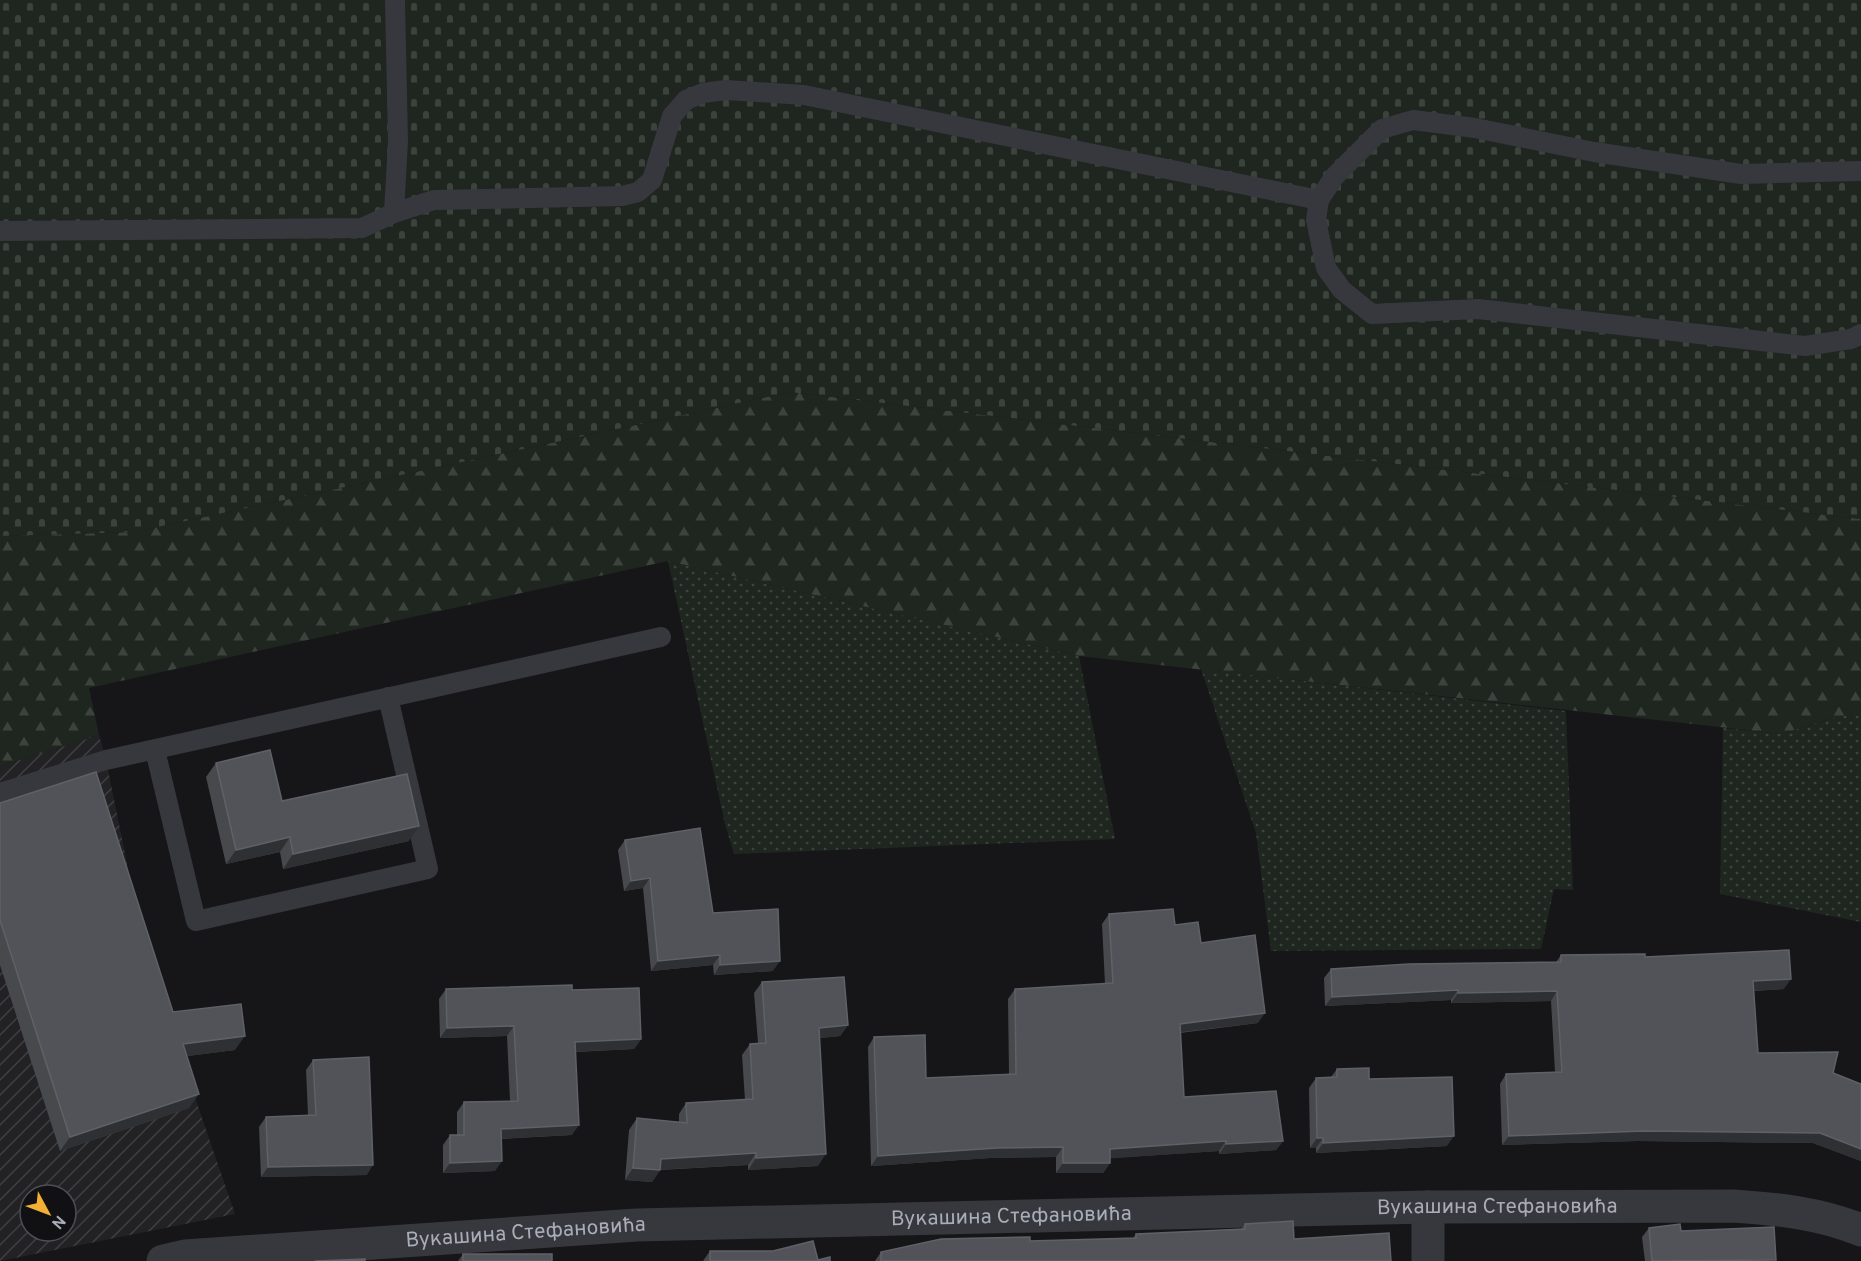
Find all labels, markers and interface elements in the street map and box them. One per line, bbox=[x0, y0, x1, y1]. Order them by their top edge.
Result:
north arrow bbox=[18, 1183, 78, 1243]
street label: Вукашина Стефановића bbox=[1377, 1193, 1618, 1222]
street label: Вукашина Стефановића bbox=[891, 1200, 1132, 1233]
text: N bbox=[46, 1211, 69, 1232]
street label: Вукашина Стефановића bbox=[405, 1211, 646, 1254]

